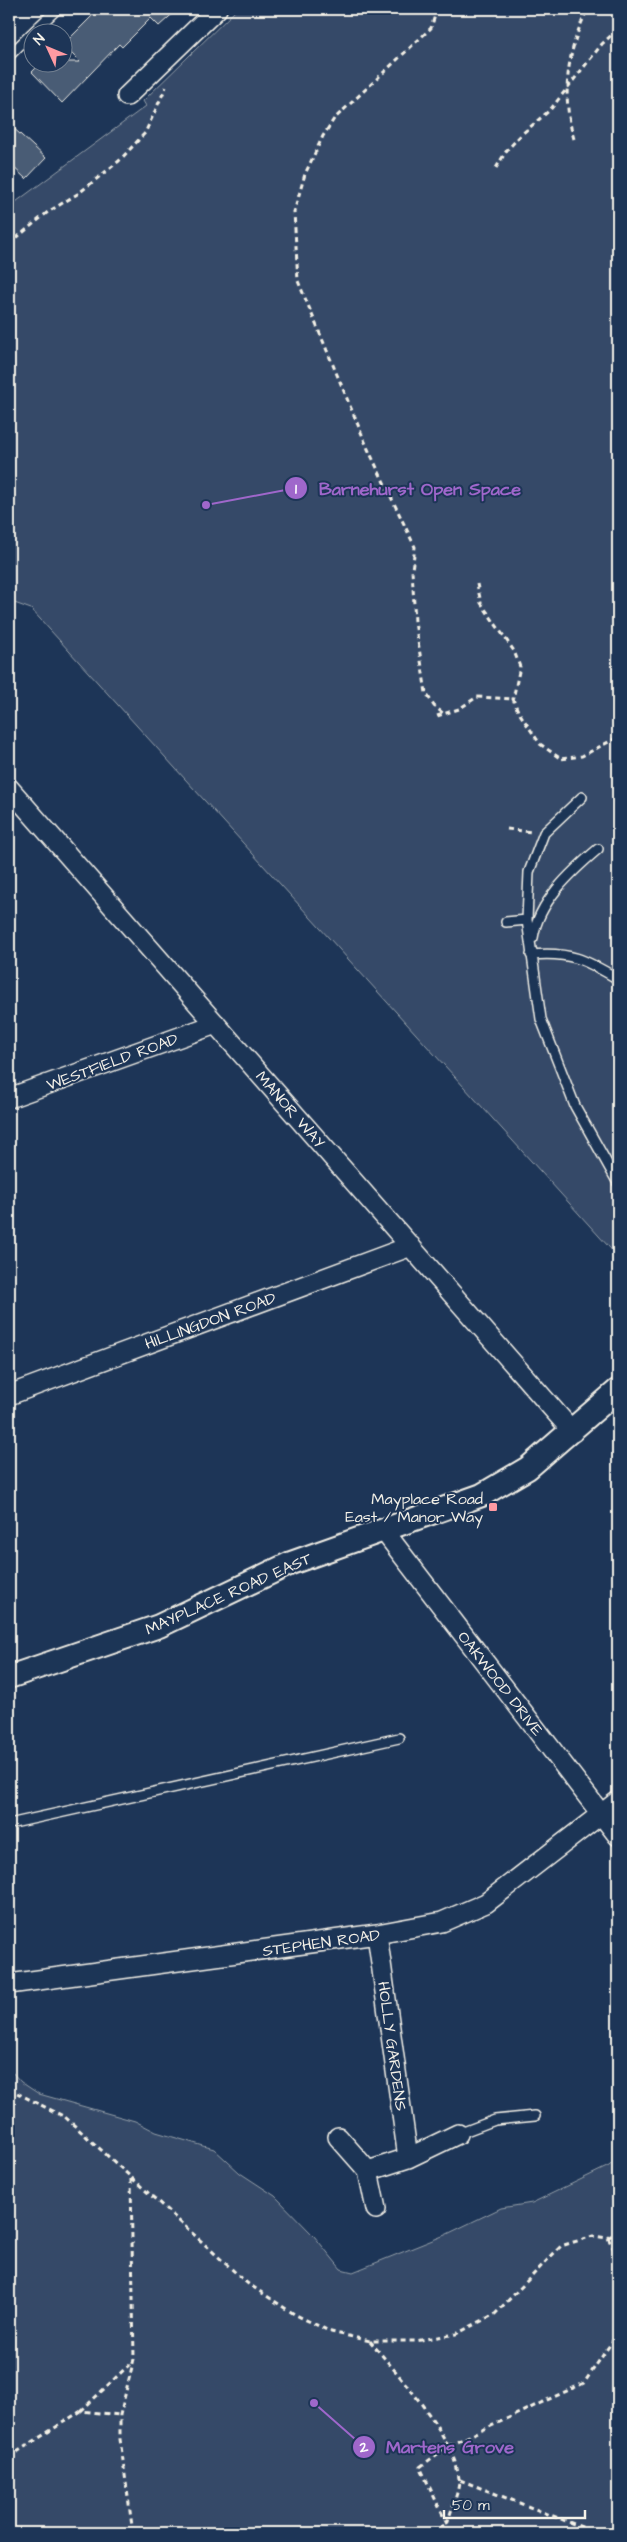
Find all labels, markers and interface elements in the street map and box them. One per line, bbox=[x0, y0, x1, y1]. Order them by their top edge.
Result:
north arrow bbox=[22, 22, 72, 72]
text: N bbox=[29, 29, 50, 50]
callout: Barnehurst Open Space bbox=[284, 472, 531, 505]
text: Barnehurst Open Space bbox=[319, 477, 521, 502]
text: 1 bbox=[295, 479, 297, 500]
street label: WESTFIELD ROAD bbox=[44, 1028, 181, 1096]
street label: MANOR WAY bbox=[250, 1066, 330, 1153]
street label: HILLINGDON ROAD bbox=[142, 1287, 279, 1355]
place label: Mayplace Road East / Manor Way bbox=[345, 1488, 483, 1529]
marker: Mayplace Road East / Manor Way bbox=[487, 1501, 499, 1513]
street label: MAYPLACE ROAD EAST bbox=[142, 1547, 315, 1641]
street label: OAKWOOD DRIVE bbox=[452, 1627, 548, 1741]
street label: STEPHEN ROAD bbox=[261, 1924, 381, 1962]
street label: HOLLY GARDENS bbox=[372, 1980, 412, 2112]
callout: Martens Grove bbox=[351, 2431, 524, 2464]
text: Martens Grove bbox=[386, 2435, 514, 2460]
text: 2 bbox=[359, 2437, 369, 2458]
scale bar bbox=[444, 2487, 586, 2519]
text: 50 m bbox=[452, 2495, 490, 2516]

